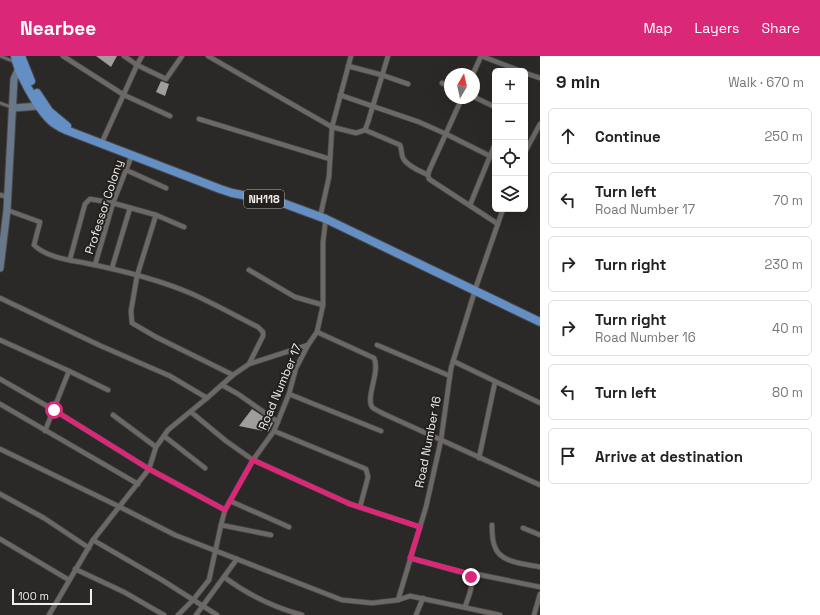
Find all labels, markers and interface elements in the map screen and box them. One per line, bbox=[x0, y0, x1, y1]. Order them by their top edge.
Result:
text: Nearbee bbox=[20, 16, 96, 41]
text: Map bbox=[643, 19, 673, 37]
text: Layers bbox=[695, 19, 739, 37]
text: Share bbox=[761, 19, 800, 37]
north arrow bbox=[444, 68, 480, 104]
map controls bbox=[492, 68, 528, 212]
button: + bbox=[492, 68, 528, 104]
text: 9 min bbox=[556, 71, 600, 93]
text: Walk · 670 m bbox=[728, 74, 804, 91]
button: − bbox=[492, 104, 528, 140]
icon: ahead bbox=[557, 125, 579, 147]
text: Continue bbox=[595, 127, 661, 146]
text: 250 m bbox=[765, 128, 803, 145]
button: locate bbox=[492, 140, 528, 176]
street label: Professor Colony bbox=[81, 158, 127, 256]
button: layers bbox=[492, 176, 528, 212]
text: Turn left bbox=[595, 182, 657, 201]
icon: left bbox=[557, 189, 579, 211]
road number: NH118 bbox=[244, 190, 284, 208]
text: 70 m bbox=[773, 192, 803, 209]
text: Road Number 17 bbox=[595, 201, 695, 218]
icon: right bbox=[557, 253, 579, 275]
text: Turn right bbox=[595, 255, 666, 274]
text: 230 m bbox=[765, 256, 803, 273]
text: Turn right bbox=[595, 310, 666, 329]
icon: right bbox=[557, 317, 579, 339]
text: 40 m bbox=[772, 320, 803, 337]
text: Road Number 16 bbox=[595, 329, 696, 346]
street label: Road Number 17 bbox=[255, 341, 306, 433]
icon: left bbox=[557, 381, 579, 403]
text: Turn left bbox=[595, 383, 657, 402]
text: 80 m bbox=[772, 384, 803, 401]
street label: Road Number 16 bbox=[411, 395, 445, 489]
route start bbox=[45, 401, 63, 419]
icon: arrive bbox=[557, 445, 579, 467]
text: Arrive at destination bbox=[595, 447, 743, 466]
route end bbox=[462, 568, 480, 586]
scale bar bbox=[12, 587, 92, 606]
text: 100 m bbox=[18, 589, 49, 603]

